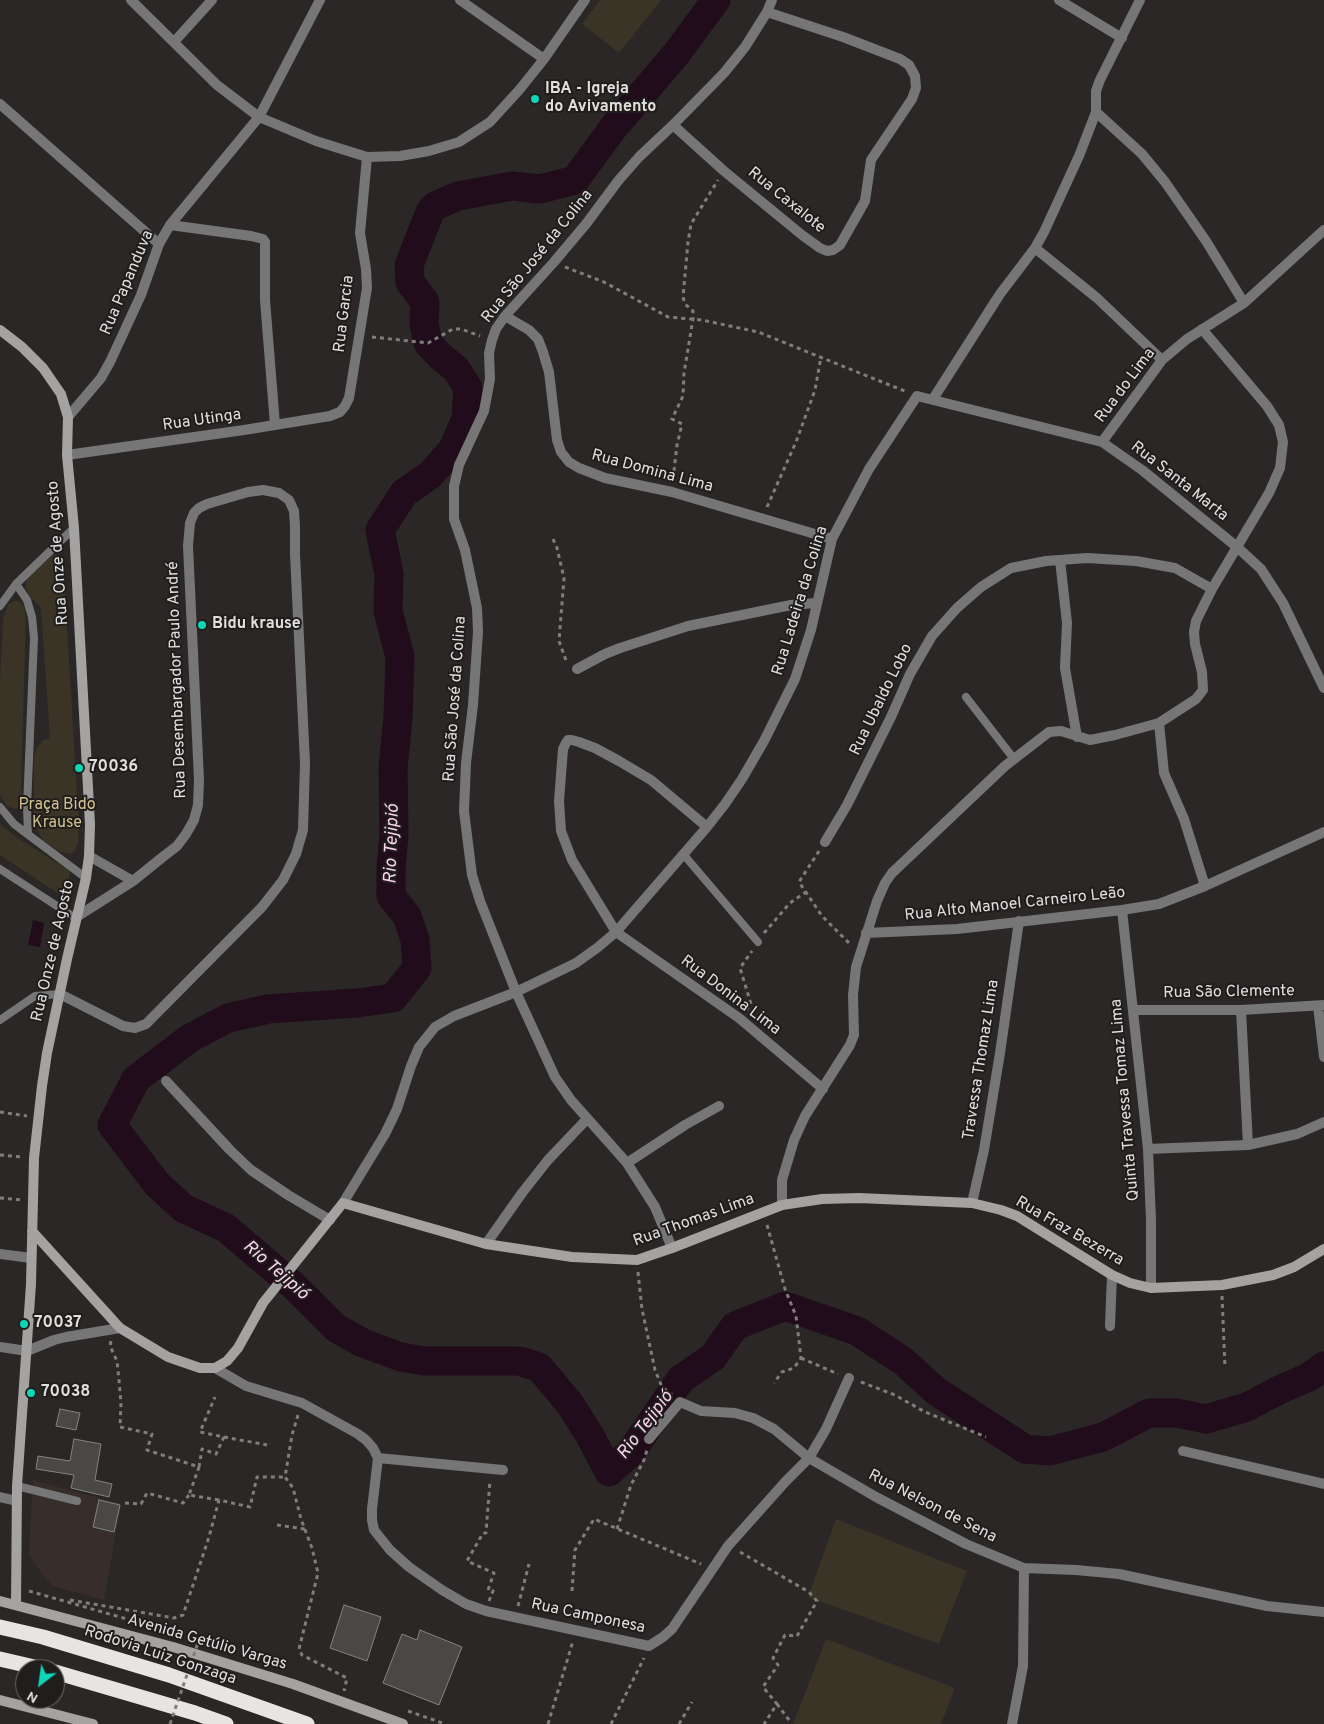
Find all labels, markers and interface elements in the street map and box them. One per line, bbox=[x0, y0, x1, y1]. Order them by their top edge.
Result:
place label: IBA - Igreja do Avivamento bbox=[545, 80, 656, 118]
marker: IBA - Igreja do Avivamento bbox=[529, 93, 541, 105]
street label: Rua Caxalote bbox=[743, 164, 829, 238]
street label: Rua São José da Colina bbox=[478, 186, 598, 328]
street label: Rua Papanduva bbox=[97, 228, 159, 338]
street label: Rua Garcia bbox=[331, 274, 359, 354]
street label: Rua do Lima bbox=[1092, 345, 1160, 427]
street label: Rua Utinga bbox=[161, 406, 243, 436]
street label: Rua Santa Marta bbox=[1126, 438, 1232, 526]
street label: Rua Domina Lima bbox=[589, 447, 715, 497]
street label: Rua Onze de Agosto bbox=[44, 480, 74, 626]
street label: Rua Ladeira da Colina bbox=[769, 524, 833, 678]
street label: Rua Desembargador Paulo André bbox=[164, 561, 192, 799]
place label: Bidu krause bbox=[212, 615, 301, 635]
street label: Rua São José da Colina bbox=[441, 616, 471, 782]
marker: Bidu krause bbox=[196, 619, 208, 631]
street label: Rua Ubaldo Lobo bbox=[847, 641, 917, 759]
place label: 70036 bbox=[89, 758, 138, 778]
marker: 70036 bbox=[73, 762, 85, 774]
park label: Praça Bido Krause bbox=[18, 796, 96, 834]
water label: Rio Tejipió bbox=[381, 804, 405, 884]
street label: Rua Onze de Agosto bbox=[28, 878, 80, 1024]
street label: Rua Alto Manoel Carneiro Leão bbox=[904, 884, 1126, 926]
street label: Rua Donina Lima bbox=[676, 952, 784, 1040]
street label: Travessa Thomaz Lima bbox=[960, 978, 1004, 1142]
street label: Rua São Clemente bbox=[1163, 982, 1295, 1004]
street label: Quinta Travessa Tomaz Lima bbox=[1108, 998, 1144, 1202]
street label: Rua Thomas Lima bbox=[631, 1190, 757, 1252]
street label: Rua Fraz Bezerra bbox=[1011, 1193, 1127, 1271]
water label: Rio Tejipió bbox=[238, 1237, 312, 1305]
place label: 70037 bbox=[34, 1314, 82, 1334]
marker: 70037 bbox=[18, 1318, 30, 1330]
place label: 70038 bbox=[41, 1383, 90, 1403]
marker: 70038 bbox=[25, 1387, 37, 1399]
water label: Rio Tejipió bbox=[613, 1388, 679, 1464]
street label: Rua Nelson de Sena bbox=[864, 1466, 1000, 1548]
street label: Rua Camponesa bbox=[529, 1596, 647, 1638]
street label: Avenida Getúlio Vargas bbox=[125, 1611, 289, 1675]
street label: Rodovia Luiz Gonzaga bbox=[82, 1622, 238, 1690]
north arrow bbox=[15, 1659, 65, 1709]
text: N bbox=[24, 1687, 41, 1706]

